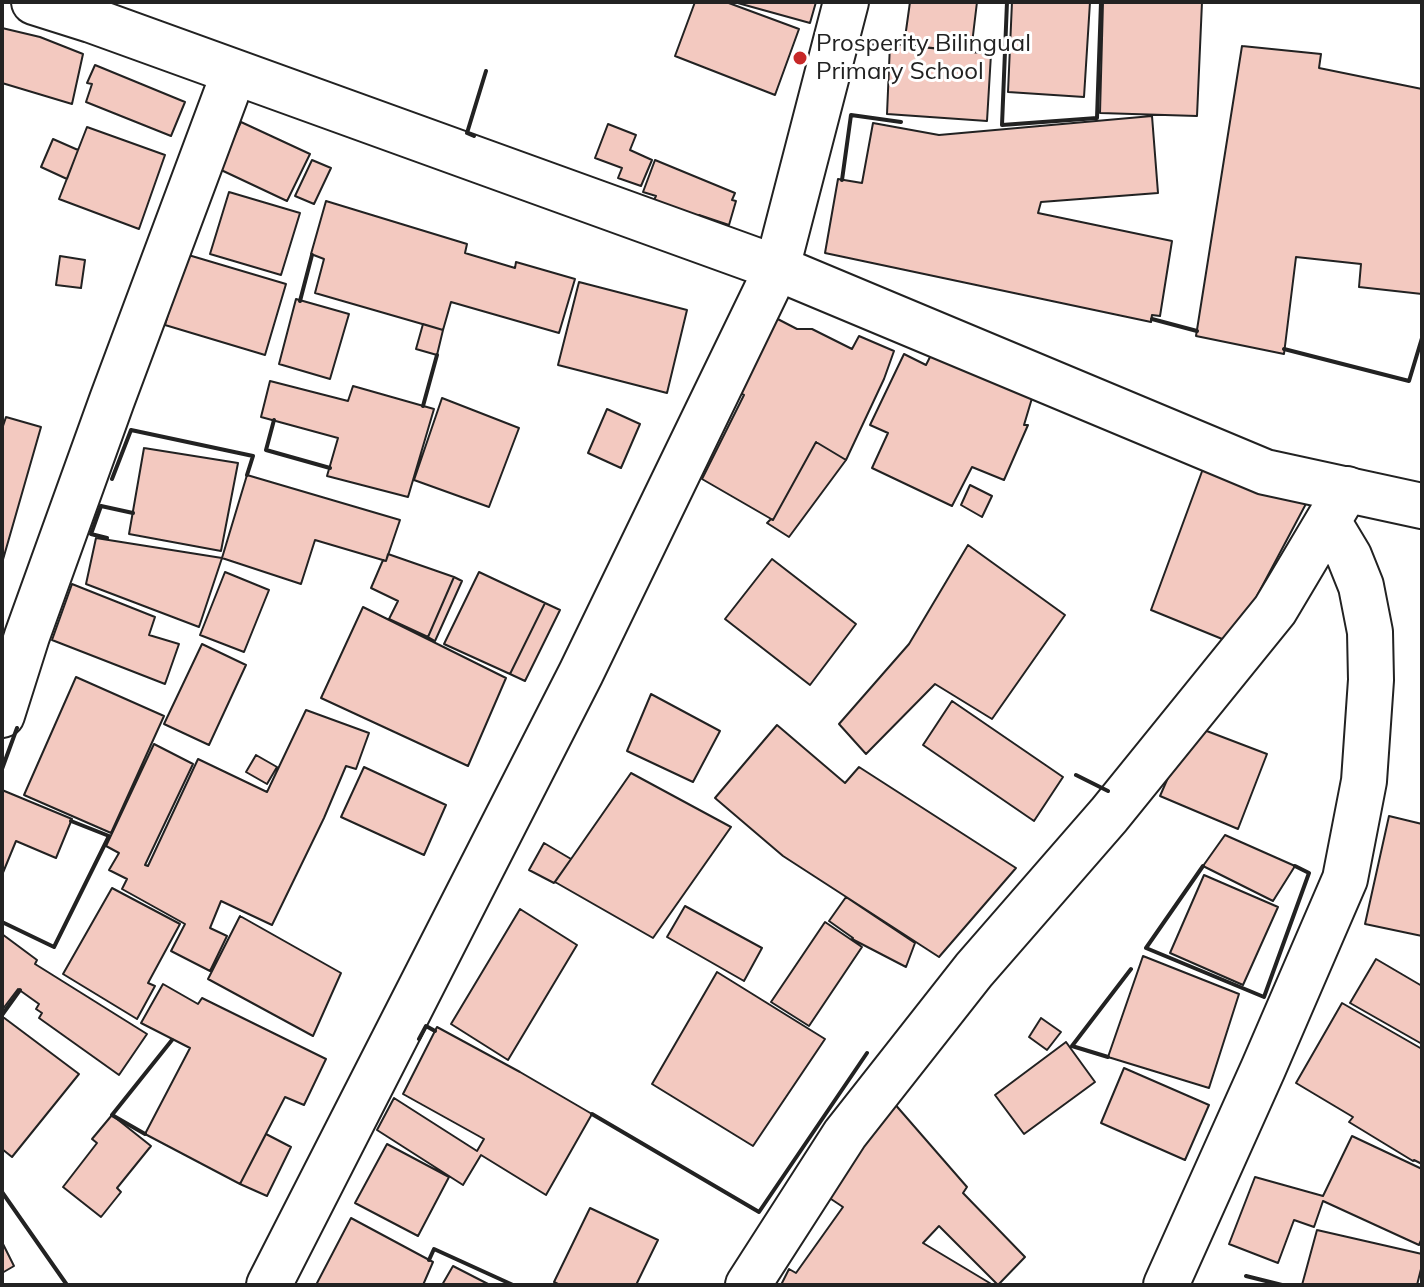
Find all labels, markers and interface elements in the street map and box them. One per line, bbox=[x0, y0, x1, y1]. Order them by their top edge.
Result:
place label: Prosperity Bilingual Primary School bbox=[816, 30, 1031, 86]
marker: Prosperity Bilingual Primary School bbox=[791, 49, 809, 67]

